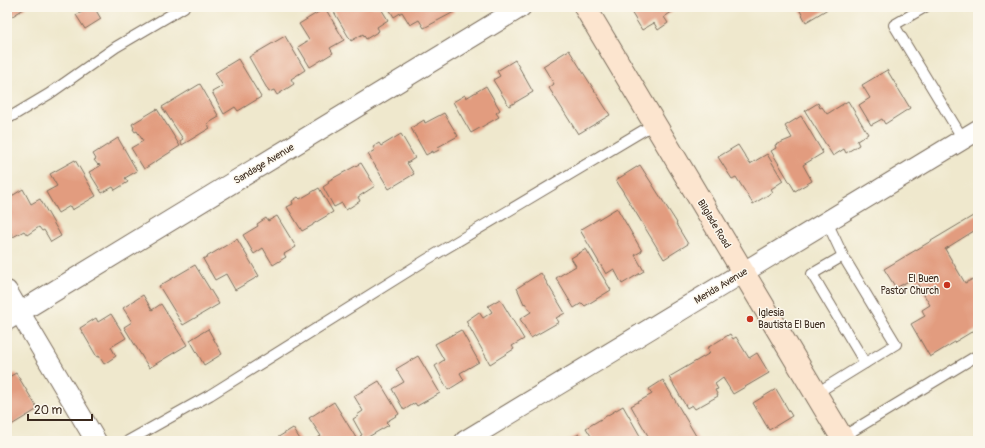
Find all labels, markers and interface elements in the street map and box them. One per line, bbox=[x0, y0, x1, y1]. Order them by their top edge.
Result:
street label: Sandage Avenue bbox=[232, 141, 296, 187]
street label: Bilglade Road bbox=[695, 197, 733, 251]
street label: Merida Avenue bbox=[692, 265, 750, 307]
place label: El Buen Pastor Church bbox=[880, 273, 939, 297]
marker: El Buen Pastor Church bbox=[942, 280, 952, 290]
place label: Iglesia Bautista El Buen bbox=[758, 307, 825, 331]
marker: Iglesia Bautista El Buen bbox=[745, 314, 755, 324]
scale bar bbox=[28, 396, 92, 422]
text: 20 m bbox=[34, 403, 63, 418]

